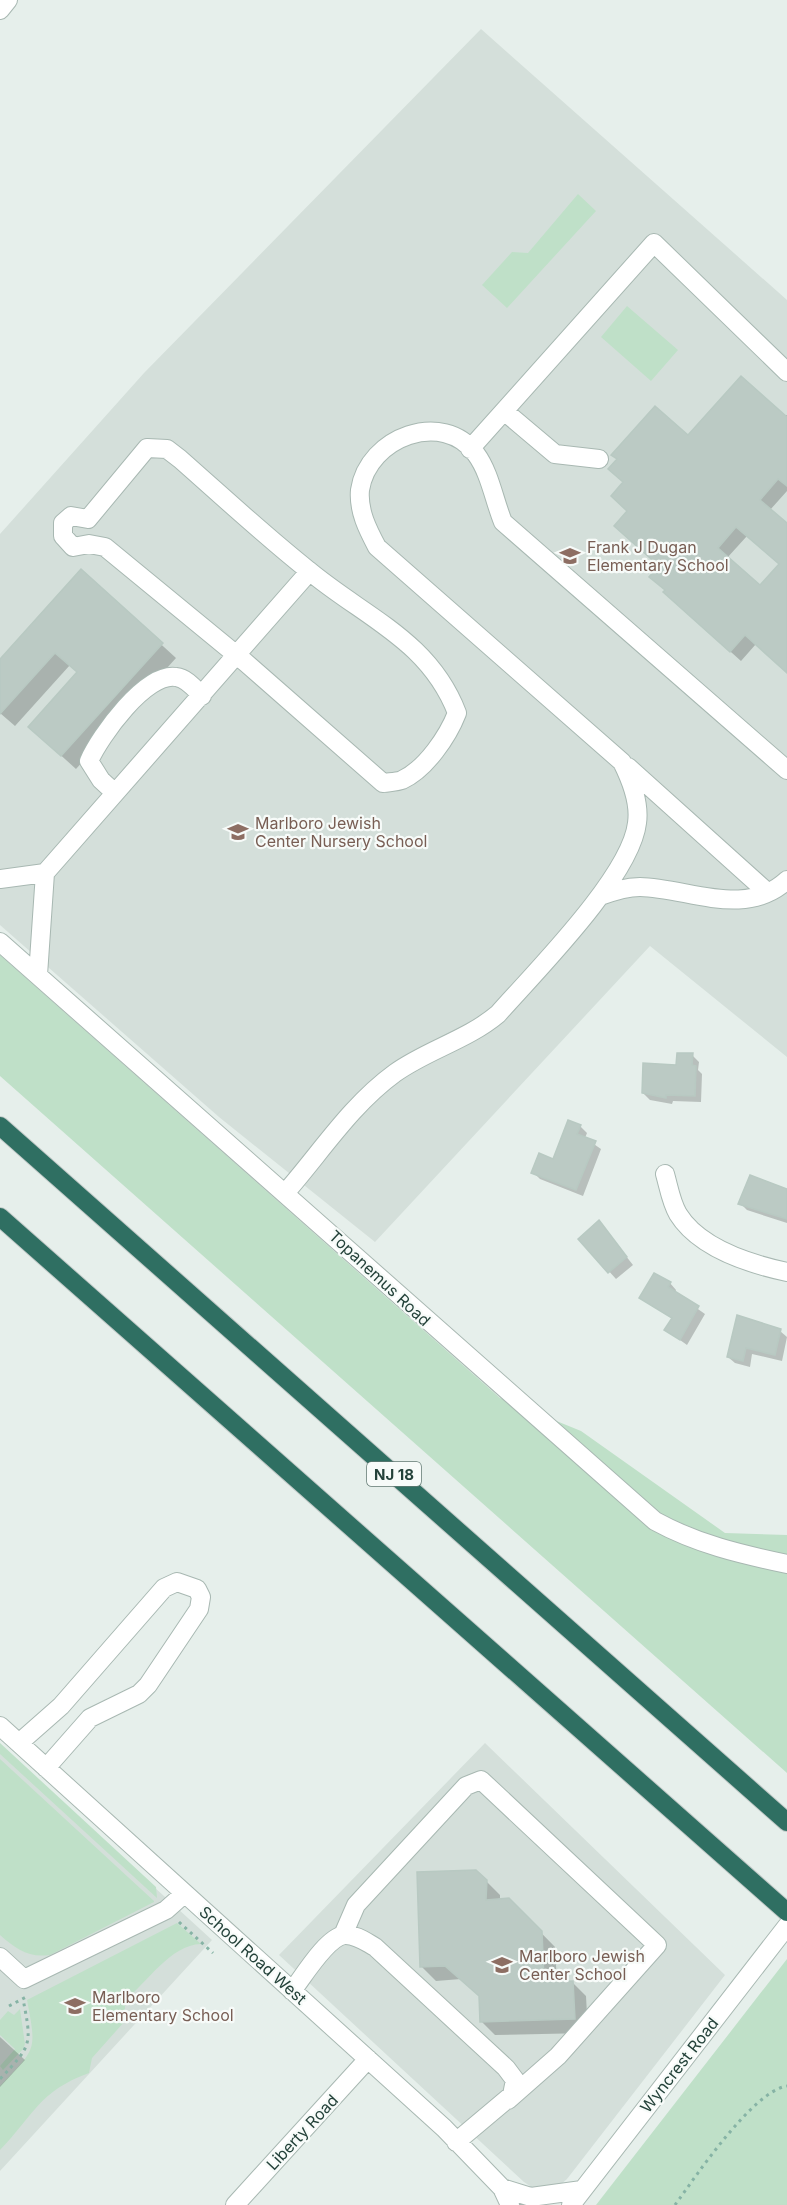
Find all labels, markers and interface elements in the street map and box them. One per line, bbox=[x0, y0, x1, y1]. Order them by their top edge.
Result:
place label: Frank J Dugan Elementary School bbox=[587, 537, 729, 575]
school or university icon: Frank J Dugan Elementary School bbox=[558, 544, 582, 568]
place label: Marlboro Jewish Center Nursery School bbox=[255, 813, 427, 851]
school or university icon: Marlboro Jewish Center Nursery School bbox=[226, 820, 250, 844]
street label: Topanemus Road bbox=[325, 1226, 435, 1330]
road number: NJ 18 bbox=[367, 1462, 421, 1486]
street label: School Road West bbox=[195, 1902, 311, 2008]
place label: Marlboro Jewish Center School bbox=[519, 1946, 645, 1984]
school or university icon: Marlboro Jewish Center School bbox=[490, 1953, 514, 1977]
place label: Marlboro Elementary School bbox=[92, 1987, 234, 2025]
school or university icon: Marlboro Elementary School bbox=[63, 1994, 87, 2018]
street label: Wyncrest Road bbox=[636, 2013, 722, 2117]
street label: Liberty Road bbox=[262, 2090, 342, 2174]

